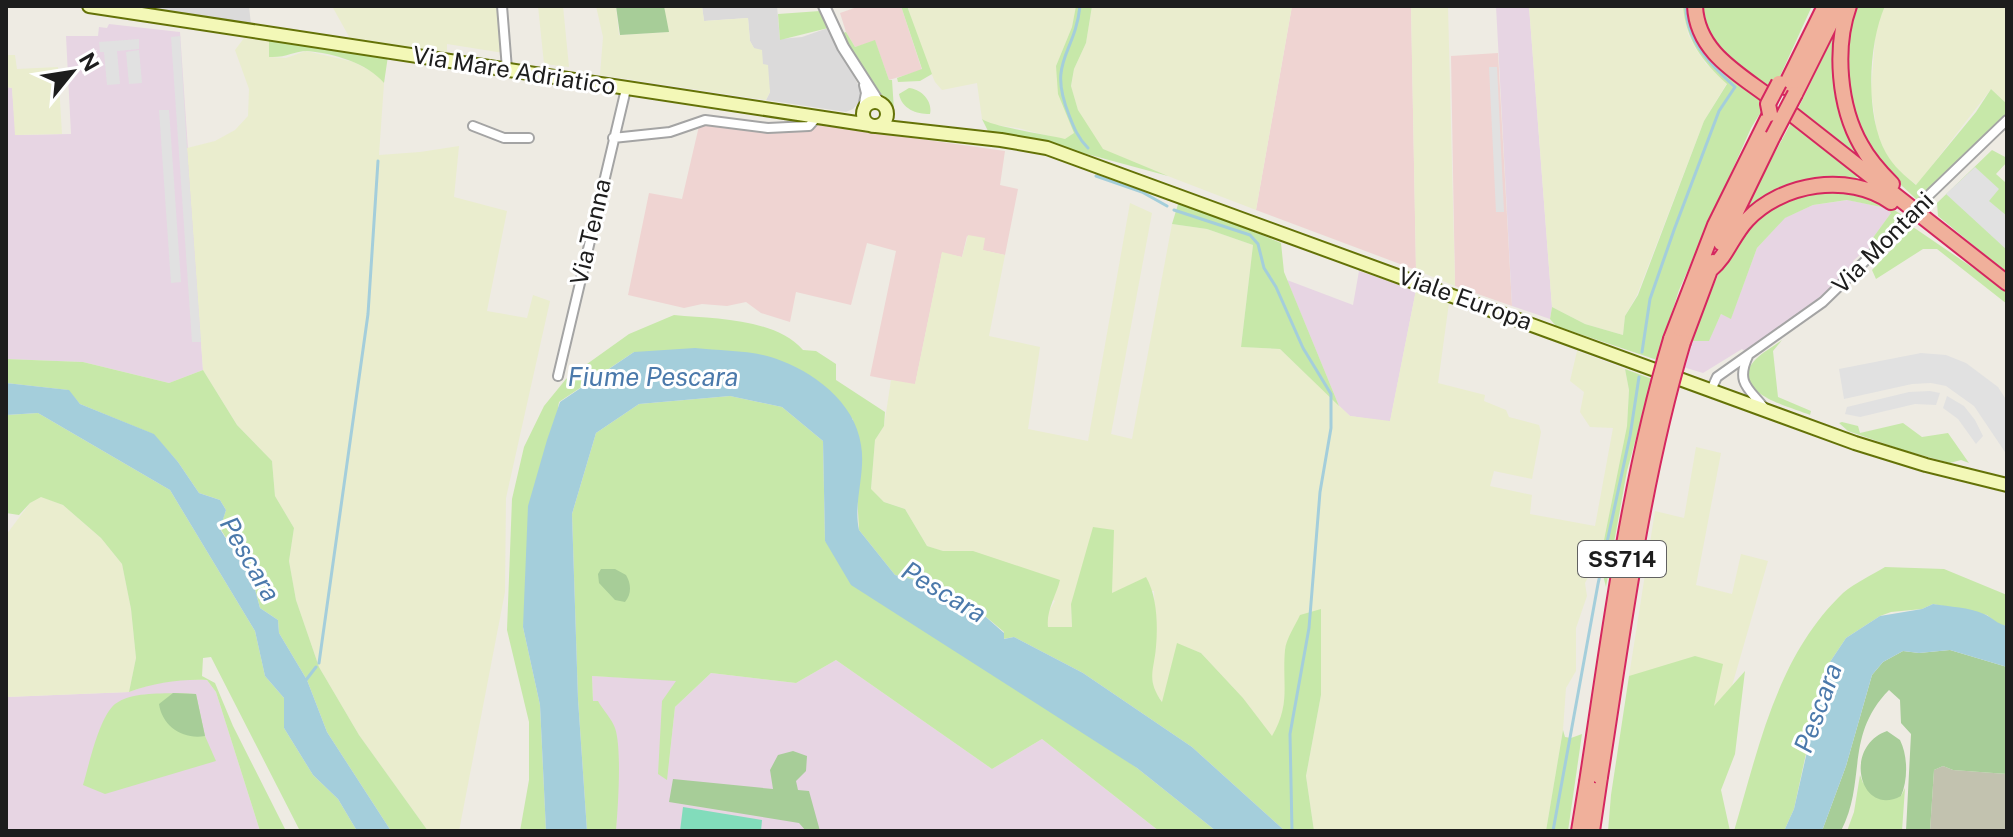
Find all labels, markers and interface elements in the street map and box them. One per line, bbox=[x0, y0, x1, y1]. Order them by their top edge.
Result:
north arrow bbox=[32, 32, 112, 112]
street label: Via Mare Adriatico bbox=[411, 40, 618, 100]
text: N bbox=[74, 48, 105, 76]
street label: Via Tenna bbox=[564, 176, 616, 288]
street label: Via Montani bbox=[1826, 186, 1939, 299]
street label: Viale Europa bbox=[1395, 261, 1536, 335]
water label: Fiume Pescara bbox=[568, 361, 738, 392]
water label: Pescara bbox=[214, 511, 287, 607]
road number: SS714 bbox=[1578, 541, 1666, 577]
water label: Pescara bbox=[896, 554, 992, 629]
water label: Pescara bbox=[1787, 659, 1848, 757]

